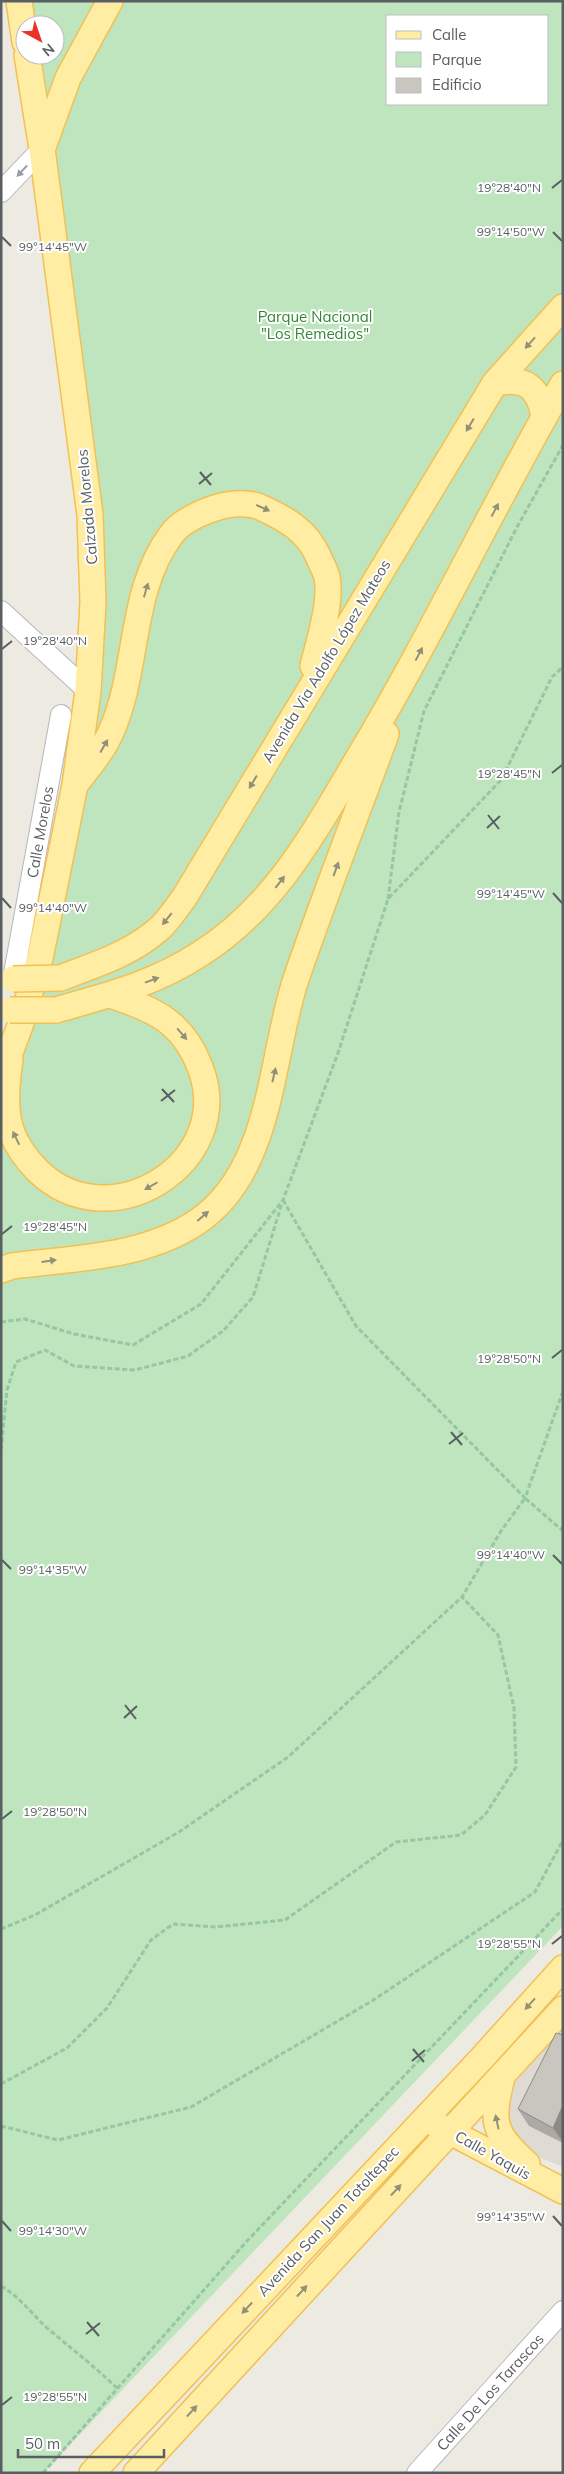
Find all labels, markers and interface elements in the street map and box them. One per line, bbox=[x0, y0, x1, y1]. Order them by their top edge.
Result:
north arrow bbox=[15, 15, 65, 65]
legend bbox=[386, 15, 549, 105]
text: Calle bbox=[432, 25, 466, 44]
text: N bbox=[39, 40, 58, 60]
text: Parque bbox=[432, 50, 482, 69]
text: Edificio bbox=[432, 75, 482, 94]
one-way arrow bbox=[16, 164, 28, 176]
text: 19°28'40"N bbox=[477, 180, 541, 195]
text: 99°14'50"W bbox=[477, 224, 545, 239]
text: 99°14'45"W bbox=[19, 239, 87, 254]
park label: Parque Nacional "Los Remedios" bbox=[258, 307, 372, 343]
one-way arrow bbox=[524, 337, 536, 349]
one-way arrow bbox=[465, 418, 474, 431]
street label: Calzada Morelos bbox=[72, 449, 102, 565]
one-way arrow bbox=[491, 503, 499, 517]
one-way arrow bbox=[256, 505, 270, 513]
street label: Avenida Via Adolfo López Mateos bbox=[258, 556, 394, 766]
one-way arrow bbox=[143, 582, 151, 597]
text: 19°28'40"N bbox=[23, 633, 87, 648]
one-way arrow bbox=[415, 647, 423, 661]
one-way arrow bbox=[99, 739, 108, 752]
text: 19°28'45"N bbox=[477, 766, 541, 781]
one-way arrow bbox=[249, 775, 258, 788]
street label: Calle Morelos bbox=[23, 785, 57, 879]
one-way arrow bbox=[333, 862, 340, 877]
one-way arrow bbox=[274, 876, 285, 889]
text: 99°14'45"W bbox=[477, 886, 545, 901]
text: 99°14'40"W bbox=[19, 900, 87, 915]
one-way arrow bbox=[162, 913, 173, 926]
one-way arrow bbox=[145, 976, 160, 983]
one-way arrow bbox=[176, 1028, 188, 1040]
one-way arrow bbox=[270, 1067, 278, 1082]
one-way arrow bbox=[11, 1131, 19, 1145]
one-way arrow bbox=[145, 1182, 158, 1191]
one-way arrow bbox=[196, 1211, 209, 1222]
text: 19°28'45"N bbox=[23, 1219, 87, 1234]
one-way arrow bbox=[41, 1257, 57, 1265]
text: 19°28'50"N bbox=[477, 1351, 541, 1366]
text: 99°14'40"W bbox=[477, 1547, 545, 1562]
text: 99°14'35"W bbox=[19, 1562, 87, 1577]
text: 19°28'50"N bbox=[23, 1804, 87, 1819]
text: 19°28'55"N bbox=[477, 1936, 541, 1951]
one-way arrow bbox=[524, 1997, 536, 2009]
one-way arrow bbox=[492, 2113, 500, 2129]
street label: Calle Yaquis bbox=[452, 2126, 534, 2184]
street label: Avenida San Juan Totoltepec bbox=[253, 2142, 403, 2300]
one-way arrow bbox=[390, 2184, 402, 2196]
text: 99°14'35"W bbox=[477, 2209, 545, 2224]
text: 99°14'30"W bbox=[19, 2223, 87, 2238]
one-way arrow bbox=[296, 2286, 308, 2298]
one-way arrow bbox=[241, 2302, 253, 2314]
street label: Calle De Los Tarascos bbox=[432, 2329, 548, 2455]
text: 19°28'55"N bbox=[23, 2389, 87, 2404]
one-way arrow bbox=[187, 2405, 198, 2417]
scale bar bbox=[18, 2426, 164, 2458]
text: 50 m bbox=[25, 2434, 60, 2453]

